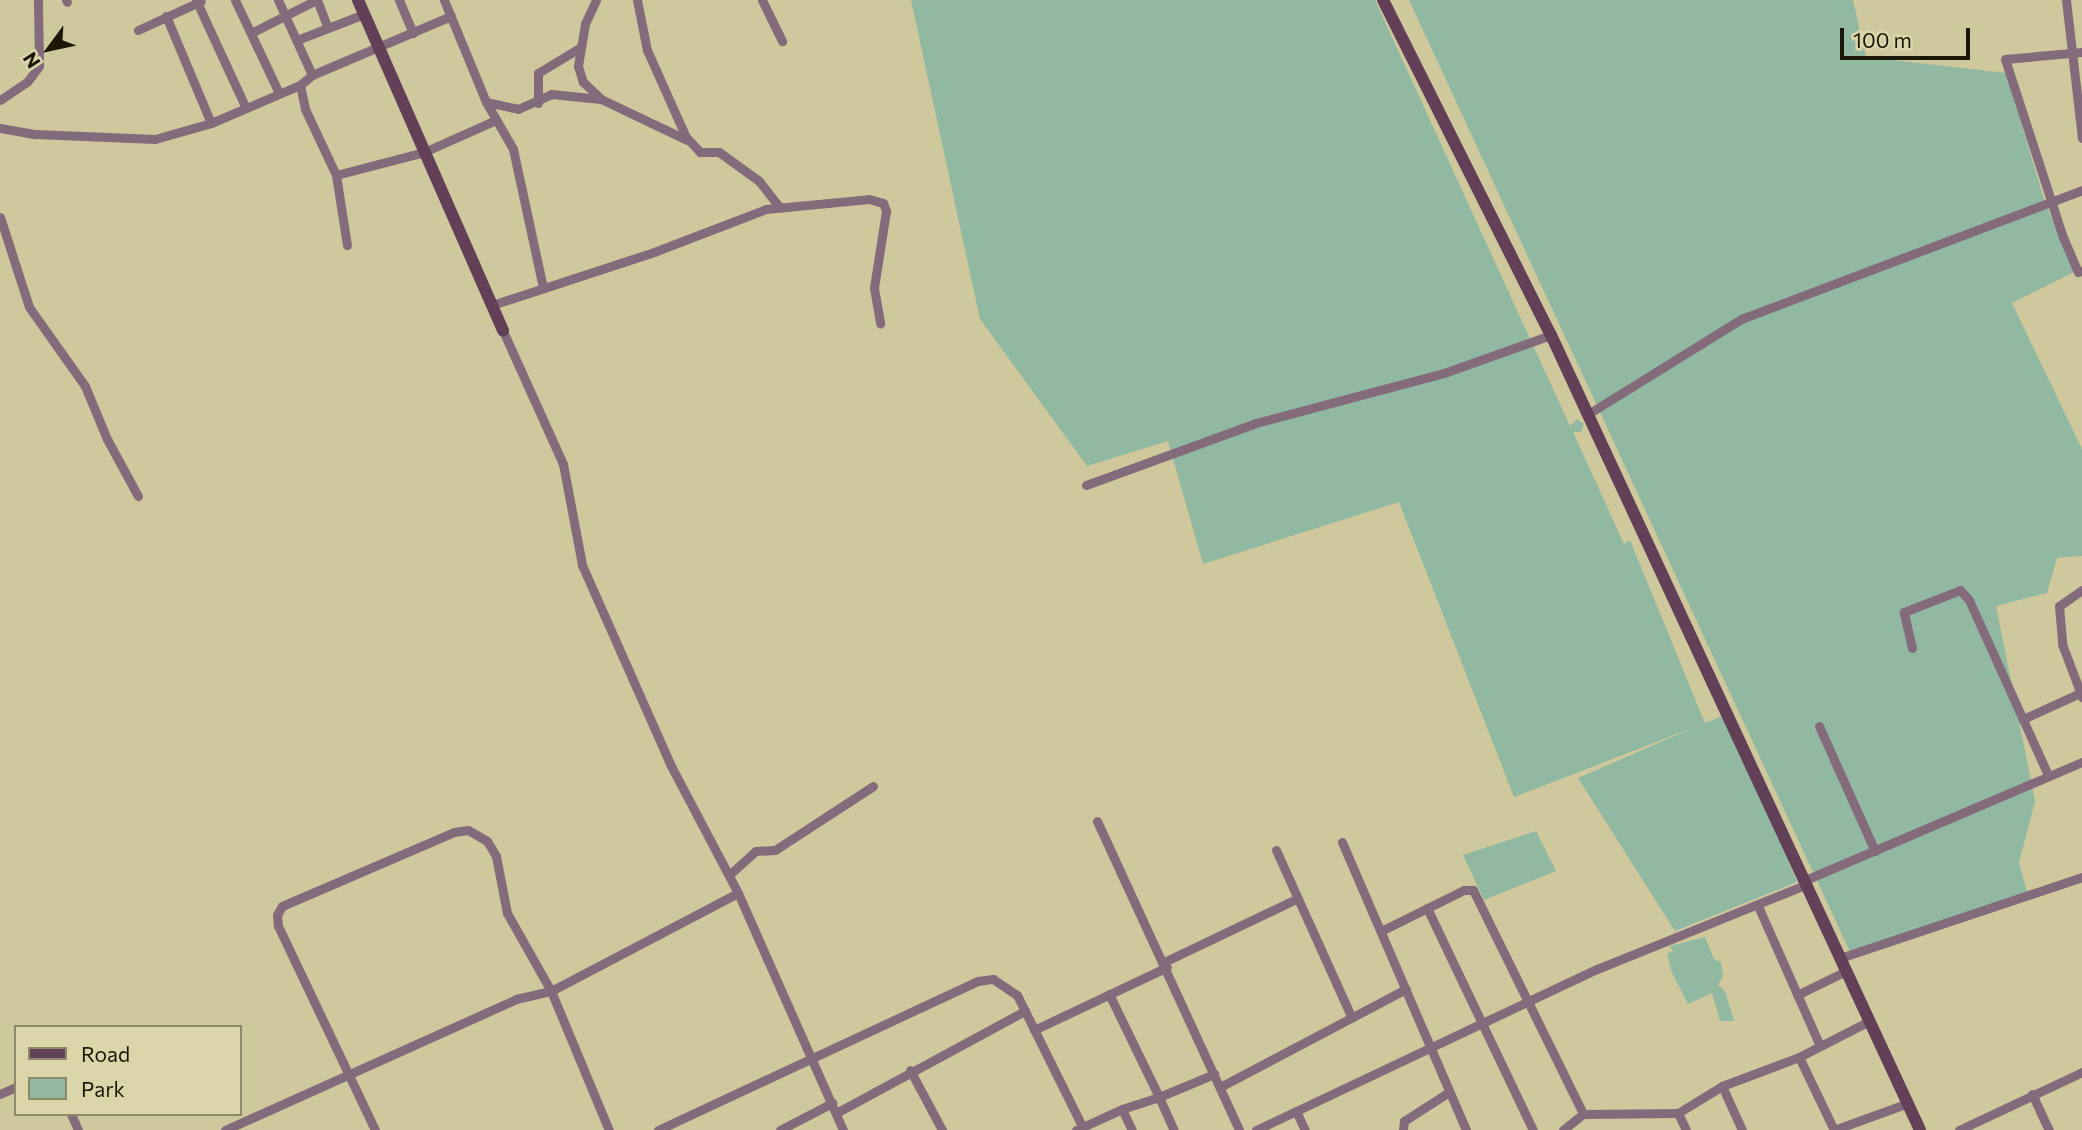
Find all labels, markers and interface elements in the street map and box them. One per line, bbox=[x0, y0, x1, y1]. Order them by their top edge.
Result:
north arrow bbox=[14, 14, 84, 84]
scale bar bbox=[1844, 14, 1974, 58]
text: 100 m bbox=[1853, 27, 1912, 52]
text: N bbox=[17, 48, 45, 73]
legend bbox=[14, 1025, 242, 1116]
text: Road bbox=[81, 1041, 130, 1066]
text: Park bbox=[81, 1076, 125, 1101]

